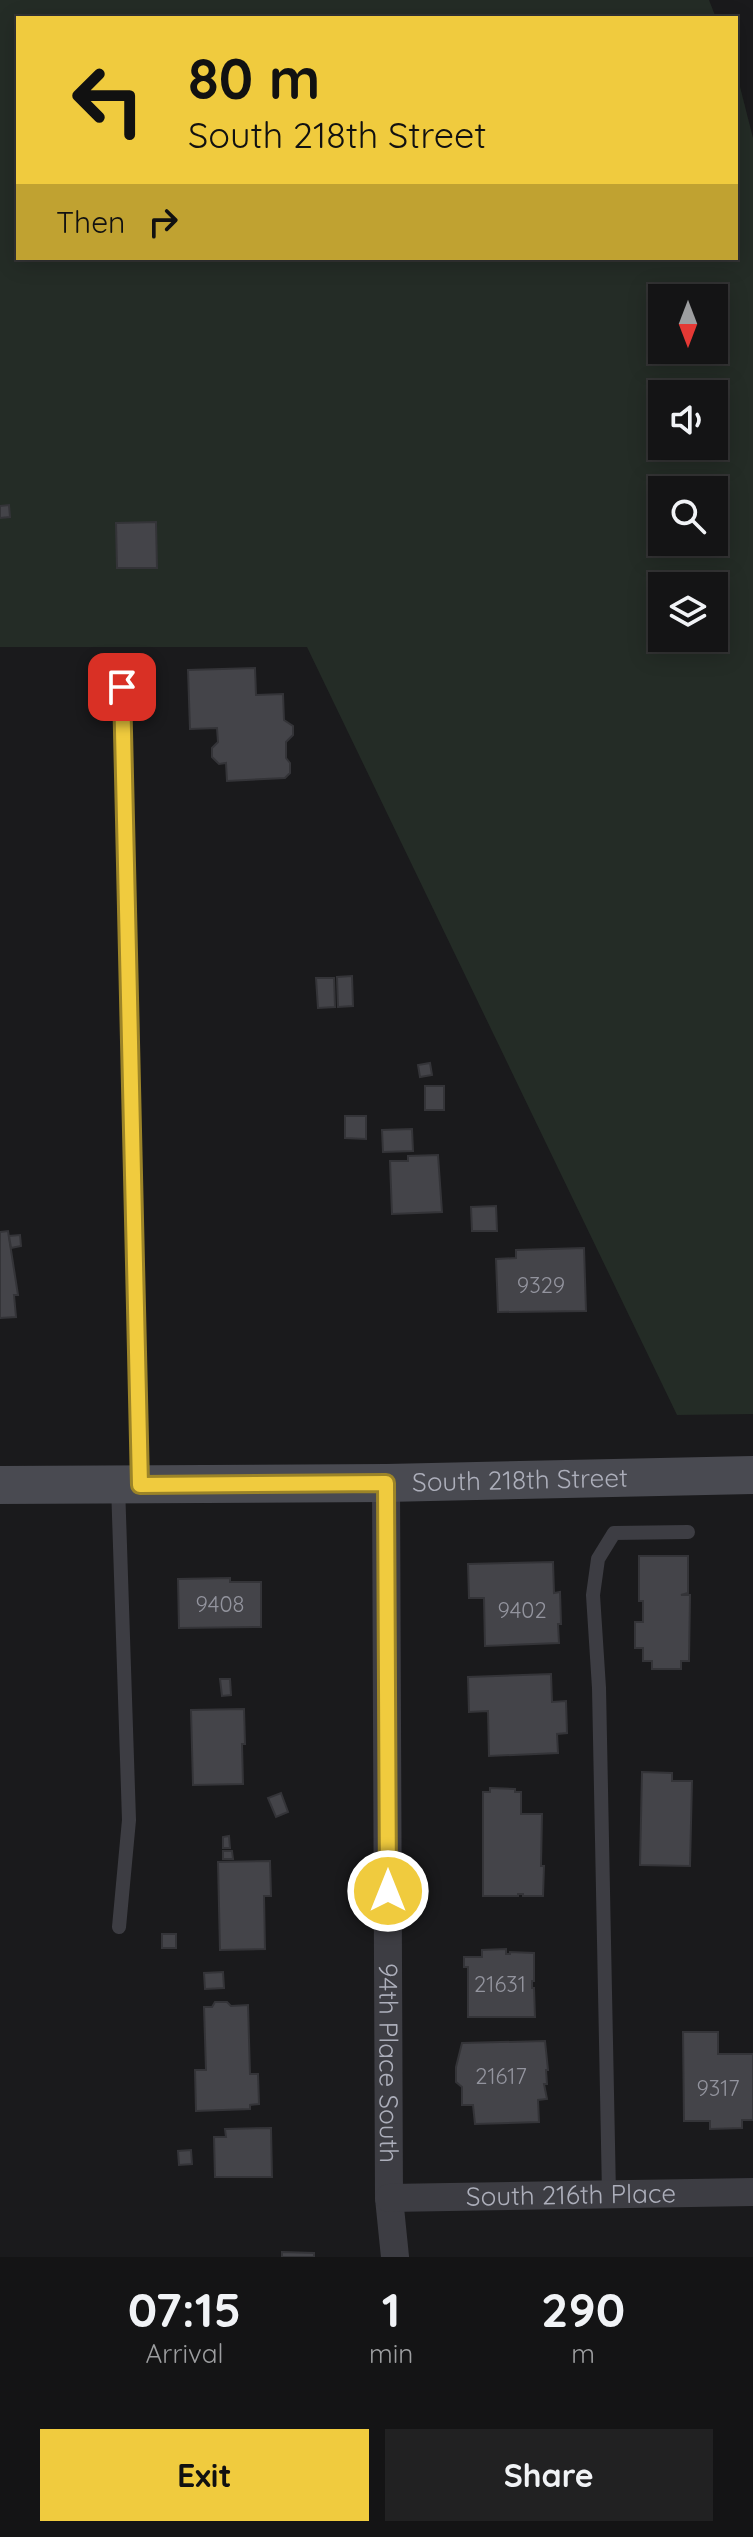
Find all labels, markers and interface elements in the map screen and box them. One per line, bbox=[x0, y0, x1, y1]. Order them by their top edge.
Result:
text: 80 m bbox=[188, 43, 320, 113]
icon: left bbox=[56, 48, 160, 152]
text: South 218th Street bbox=[188, 112, 487, 157]
icon: right bbox=[141, 200, 185, 244]
text: Then bbox=[56, 203, 125, 241]
north arrow bbox=[648, 284, 728, 364]
map controls bbox=[648, 284, 728, 652]
button: sound bbox=[648, 380, 728, 460]
button: search bbox=[648, 476, 728, 556]
button: layers bbox=[648, 572, 728, 652]
pin bbox=[88, 653, 156, 721]
icon: arrive bbox=[100, 665, 144, 709]
house number: 9329 bbox=[517, 1271, 565, 1299]
street label: South 218th Street bbox=[412, 1461, 628, 1498]
house number: 9408 bbox=[196, 1590, 244, 1618]
house number: 9402 bbox=[497, 1596, 547, 1624]
position arrow bbox=[346, 1849, 430, 1933]
street label: 94th Place South bbox=[372, 1963, 406, 2163]
house number: 21631 bbox=[474, 1970, 526, 1998]
house number: 21617 bbox=[475, 2062, 527, 2090]
house number: 9317 bbox=[696, 2074, 740, 2102]
street label: South 216th Place bbox=[466, 2176, 676, 2213]
text: 07:15 bbox=[128, 2279, 241, 2339]
text: 1 bbox=[382, 2279, 400, 2339]
text: 290 bbox=[541, 2279, 625, 2339]
text: Arrival bbox=[146, 2337, 223, 2370]
text: min bbox=[369, 2337, 413, 2370]
text: m bbox=[571, 2337, 595, 2370]
button: Exit bbox=[40, 2429, 369, 2521]
button: Share bbox=[385, 2429, 713, 2521]

